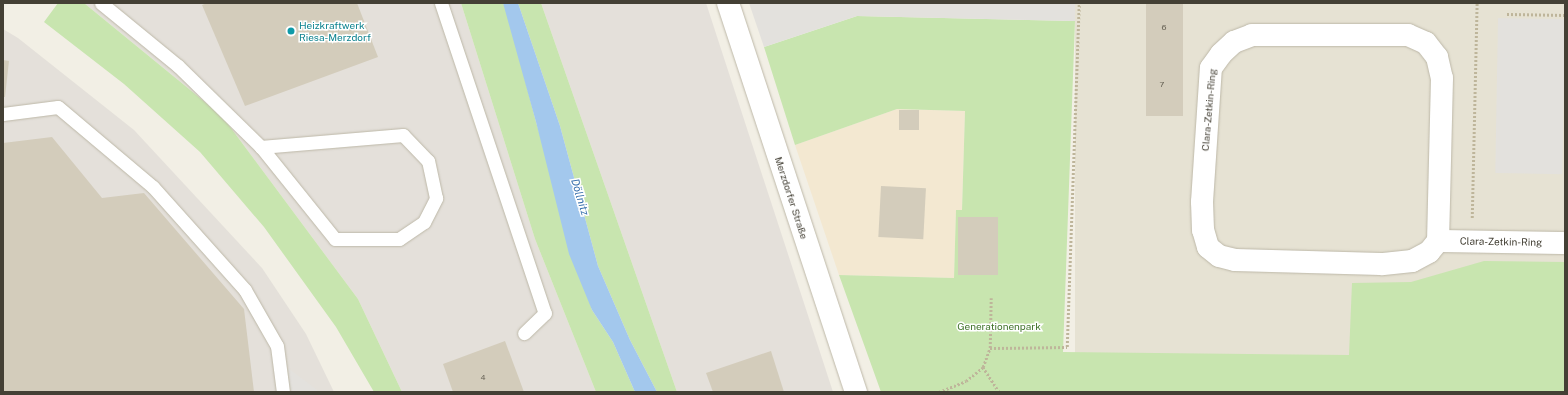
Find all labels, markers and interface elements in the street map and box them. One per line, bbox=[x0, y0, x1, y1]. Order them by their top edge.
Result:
place label: Heizkraftwerk Riesa-Merzdorf bbox=[299, 19, 371, 42]
house number: 6 bbox=[1162, 23, 1166, 33]
marker: Heizkraftwerk Riesa-Merzdorf bbox=[286, 26, 296, 36]
street label: Clara-Zetkin-Ring bbox=[1199, 68, 1219, 152]
house number: 7 bbox=[1160, 80, 1164, 90]
street label: Merzdorfer Straße bbox=[772, 155, 810, 241]
water label: Döllnitz bbox=[568, 177, 592, 217]
street label: Clara-Zetkin-Ring bbox=[1460, 235, 1542, 249]
park label: Generationenpark bbox=[957, 321, 1041, 333]
house number: 4 bbox=[480, 373, 486, 383]

